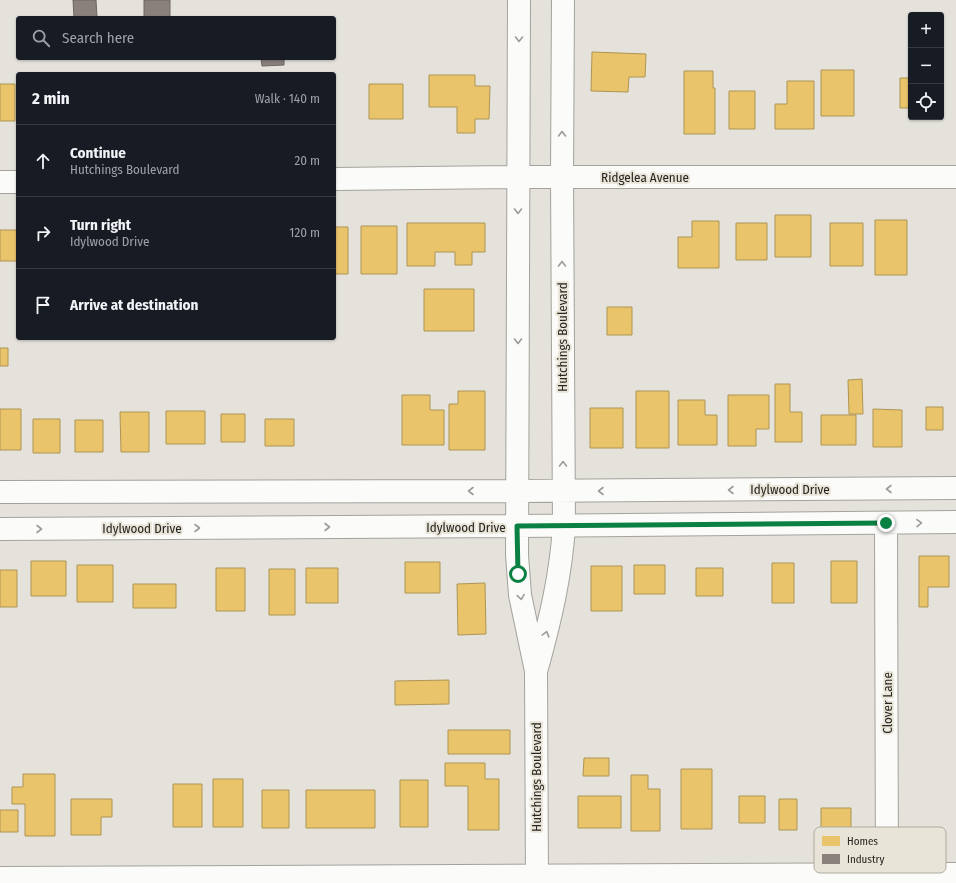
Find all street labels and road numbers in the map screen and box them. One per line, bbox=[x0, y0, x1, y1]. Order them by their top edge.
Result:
street label: Ridgelea Avenue bbox=[601, 170, 689, 185]
street label: Hutchings Boulevard bbox=[555, 282, 570, 392]
street label: Idylwood Drive bbox=[750, 482, 830, 497]
street label: Idylwood Drive bbox=[426, 520, 506, 535]
street label: Idylwood Drive bbox=[102, 521, 182, 536]
street label: Clover Lane bbox=[880, 672, 895, 734]
street label: Hutchings Boulevard bbox=[529, 722, 544, 832]

